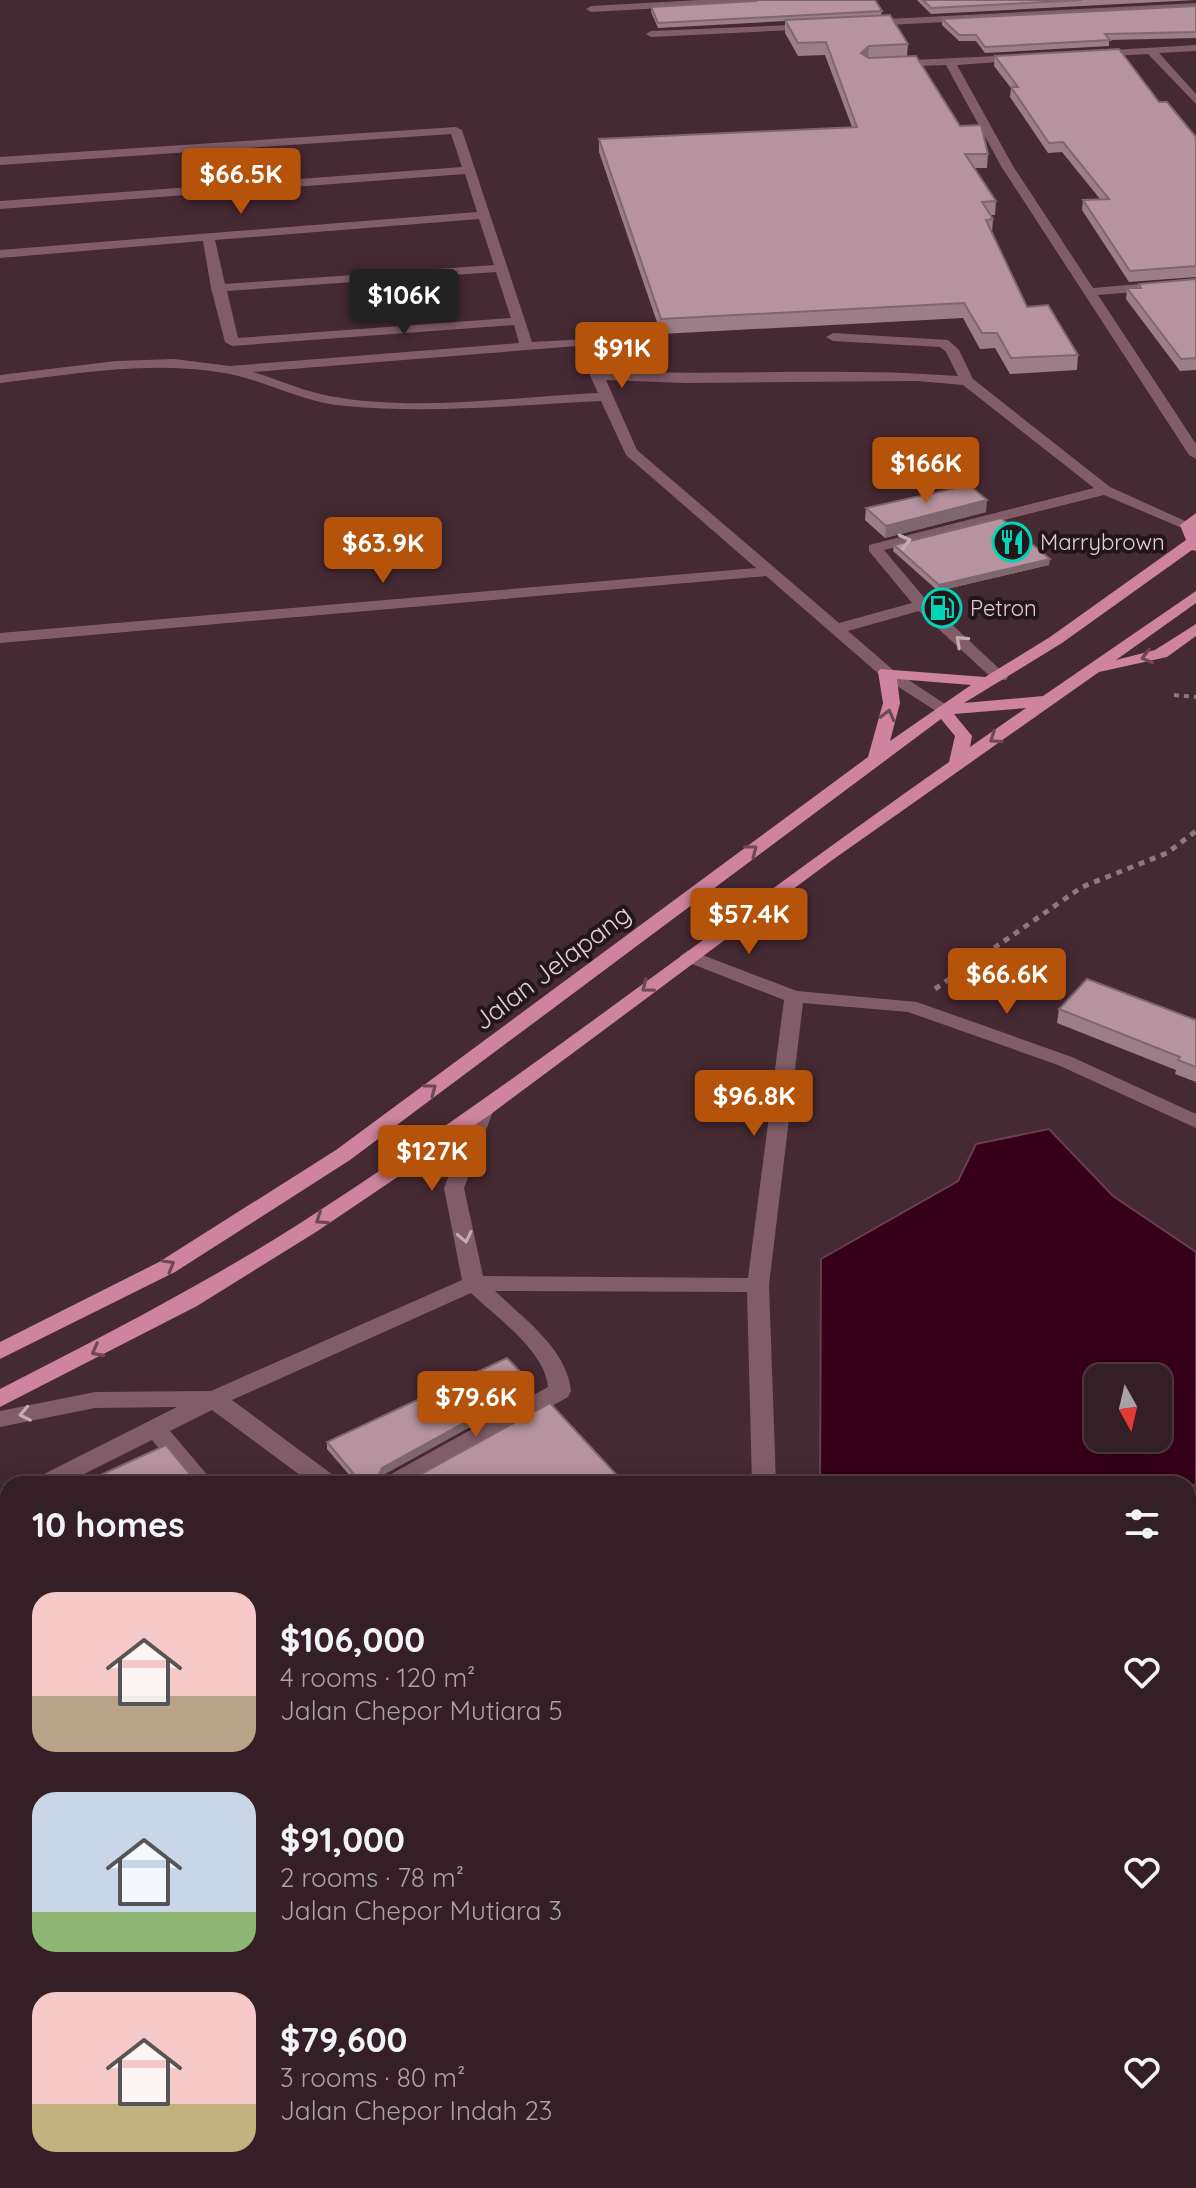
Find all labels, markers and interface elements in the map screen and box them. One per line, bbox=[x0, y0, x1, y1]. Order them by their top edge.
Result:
pin: $66.5K bbox=[176, 148, 306, 216]
text: $66.5K bbox=[200, 157, 282, 190]
pin: $106K bbox=[348, 269, 460, 337]
text: $106K bbox=[367, 278, 441, 311]
pin: $91K bbox=[575, 322, 669, 390]
text: $91K bbox=[593, 331, 651, 364]
pin: $166K bbox=[870, 437, 982, 505]
text: $166K bbox=[890, 446, 962, 479]
pin: $63.9K bbox=[318, 517, 448, 585]
restaurant icon: Marrybrown bbox=[991, 521, 1033, 563]
text: $63.9K bbox=[342, 526, 424, 559]
place label: Marrybrown bbox=[1040, 528, 1165, 556]
one-way arrow bbox=[897, 533, 911, 550]
fuel station icon: Petron bbox=[921, 587, 963, 629]
place label: Petron bbox=[970, 594, 1037, 622]
one-way arrow bbox=[955, 636, 970, 650]
one-way arrow bbox=[1141, 648, 1155, 665]
one-way arrow bbox=[879, 708, 896, 722]
one-way arrow bbox=[989, 728, 1004, 743]
one-way arrow bbox=[743, 846, 758, 860]
pin: $57.4K bbox=[684, 888, 814, 956]
street label: Jalan Jelapang bbox=[467, 897, 637, 1037]
text: $57.4K bbox=[709, 897, 789, 930]
pin: $66.6K bbox=[942, 948, 1072, 1016]
text: $66.6K bbox=[966, 957, 1048, 990]
one-way arrow bbox=[641, 978, 656, 992]
pin: $96.8K bbox=[689, 1070, 819, 1138]
text: $96.8K bbox=[713, 1079, 795, 1112]
one-way arrow bbox=[422, 1084, 437, 1099]
pin: $127K bbox=[376, 1125, 488, 1193]
text: $127K bbox=[396, 1134, 468, 1167]
one-way arrow bbox=[315, 1209, 330, 1224]
one-way arrow bbox=[455, 1230, 472, 1243]
one-way arrow bbox=[160, 1259, 175, 1275]
one-way arrow bbox=[91, 1341, 105, 1356]
north arrow bbox=[1084, 1364, 1172, 1452]
map controls bbox=[1084, 1364, 1172, 1452]
pin: $79.6K bbox=[411, 1371, 541, 1439]
text: $79.6K bbox=[435, 1380, 517, 1413]
one-way arrow bbox=[19, 1405, 32, 1422]
icon: filters bbox=[1120, 1502, 1164, 1546]
text: 10 homes bbox=[32, 1503, 185, 1546]
text: $106,000 bbox=[280, 1618, 425, 1661]
icon: home bbox=[96, 1624, 192, 1720]
icon: heart bbox=[1120, 1650, 1164, 1694]
text: 4 rooms · 120 m² bbox=[280, 1661, 475, 1694]
text: Jalan Chepor Mutiara 5 bbox=[280, 1694, 563, 1727]
text: $91,000 bbox=[280, 1818, 405, 1861]
icon: home bbox=[96, 1824, 192, 1920]
icon: heart bbox=[1120, 1850, 1164, 1894]
text: 2 rooms · 78 m² bbox=[280, 1861, 464, 1894]
text: Jalan Chepor Mutiara 3 bbox=[280, 1894, 562, 1927]
text: $79,600 bbox=[280, 2018, 408, 2061]
icon: home bbox=[96, 2024, 192, 2120]
icon: heart bbox=[1120, 2050, 1164, 2094]
text: 3 rooms · 80 m² bbox=[280, 2061, 465, 2094]
text: Jalan Chepor Indah 23 bbox=[280, 2094, 552, 2127]

